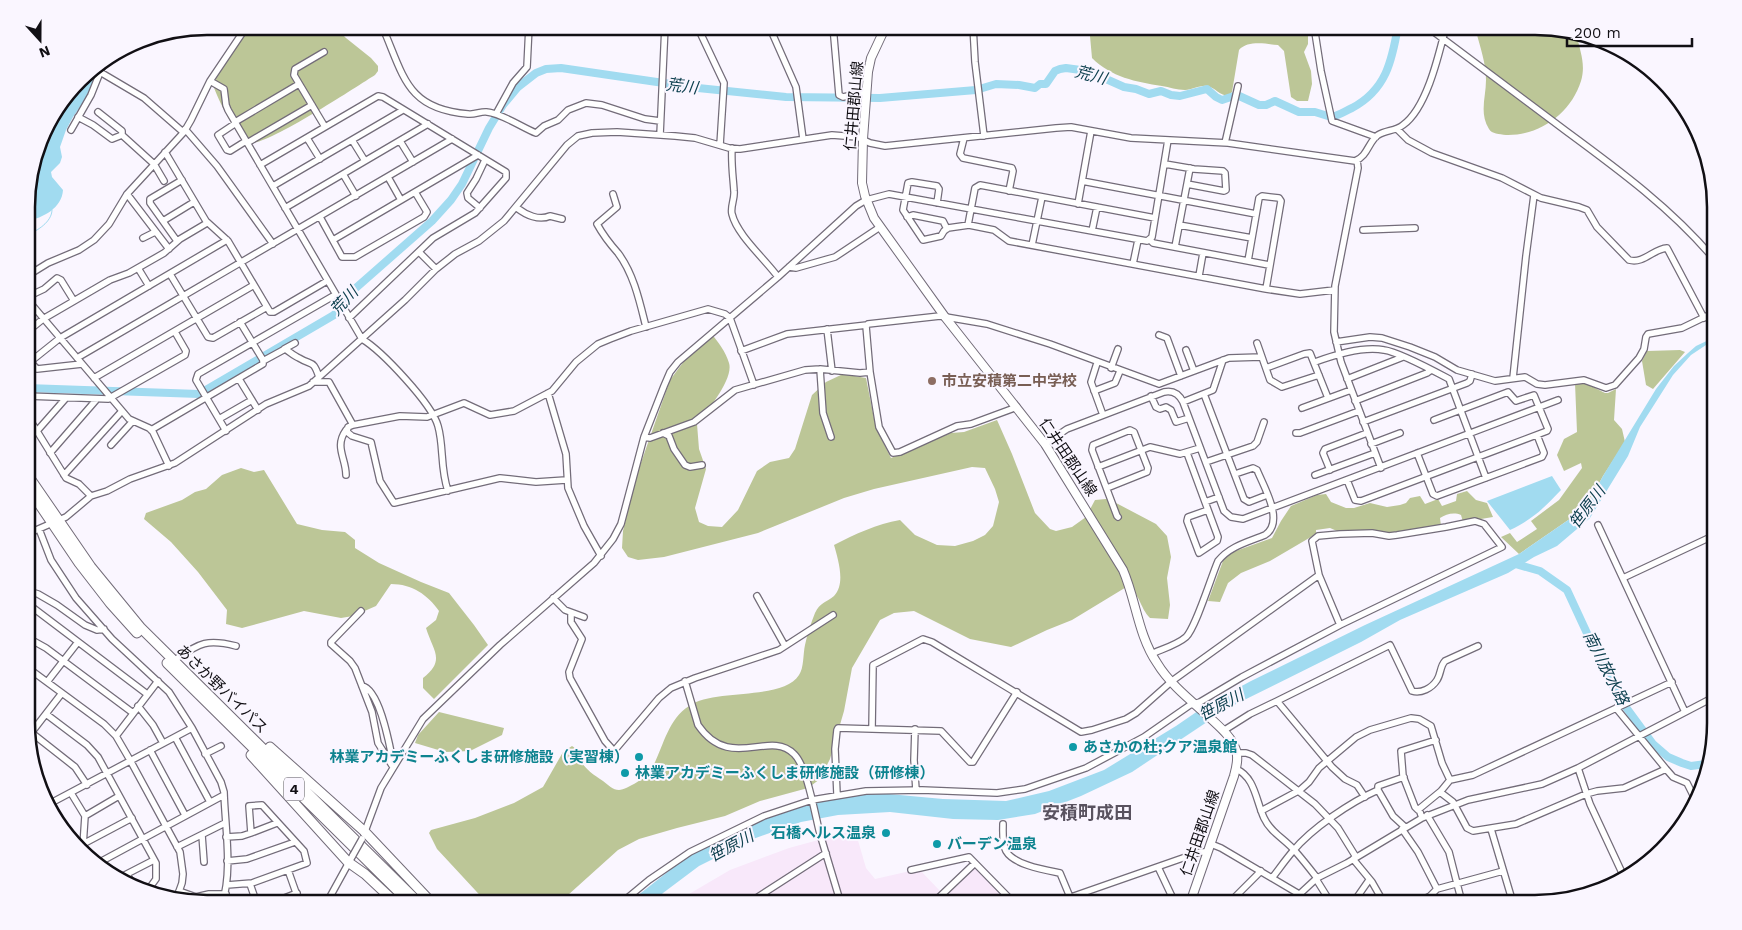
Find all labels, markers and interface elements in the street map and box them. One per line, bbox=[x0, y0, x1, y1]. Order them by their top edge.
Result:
north arrow bbox=[15, 15, 65, 65]
scale bar bbox=[1567, 15, 1692, 47]
text: 200 m bbox=[1574, 24, 1621, 42]
text: N bbox=[37, 43, 52, 61]
street label: 仁井田郡山線 bbox=[841, 60, 867, 152]
water label: 荒川 bbox=[1073, 62, 1111, 89]
water label: 荒川 bbox=[665, 75, 701, 98]
water label: 荒川 bbox=[326, 281, 363, 319]
place label: 市立安積第二中学校 bbox=[942, 372, 1077, 390]
marker: 市立安積第二中学校 bbox=[926, 375, 938, 387]
street label: 仁井田郡山線 bbox=[1035, 415, 1101, 499]
water label: 笹原川 bbox=[1565, 481, 1610, 532]
water label: 南川放水路 bbox=[1579, 628, 1634, 710]
street label: あさか野バイパス bbox=[173, 641, 271, 737]
water label: 笹原川 bbox=[1195, 684, 1248, 725]
place label: あさかの杜;クア温泉館 bbox=[1083, 738, 1238, 756]
marker: あさかの杜;クア温泉館 bbox=[1067, 741, 1079, 753]
place label: 林業アカデミーふくしま研修施設（実習棟） bbox=[330, 748, 629, 766]
marker: 林業アカデミーふくしま研修施設（実習棟） bbox=[633, 751, 645, 763]
place label: 林業アカデミーふくしま研修施設（研修棟） bbox=[635, 764, 934, 782]
marker: 林業アカデミーふくしま研修施設（研修棟） bbox=[619, 767, 631, 779]
road number: 4 bbox=[284, 778, 304, 801]
street label: 仁井田郡山線 bbox=[1177, 788, 1223, 878]
district label: 安積町成田 bbox=[1042, 802, 1132, 823]
place label: 石橋ヘルス温泉 bbox=[771, 824, 876, 842]
water label: 笹原川 bbox=[705, 825, 758, 866]
marker: 石橋ヘルス温泉 bbox=[880, 827, 892, 839]
place label: バーデン温泉 bbox=[947, 835, 1037, 853]
marker: バーデン温泉 bbox=[931, 838, 943, 850]

